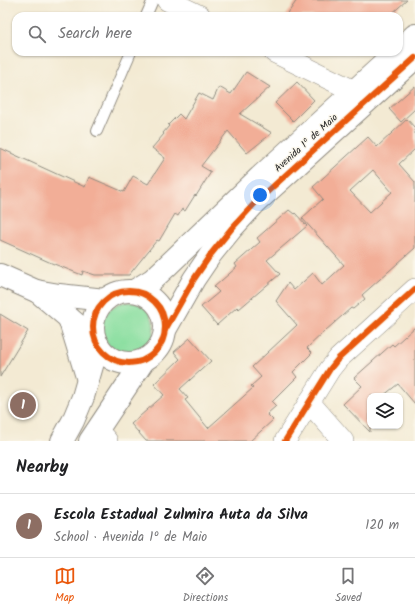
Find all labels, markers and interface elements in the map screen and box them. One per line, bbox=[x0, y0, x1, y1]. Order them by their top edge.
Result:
search box bbox=[12, 12, 403, 56]
text: Search here bbox=[58, 22, 132, 46]
icon: search bbox=[26, 23, 48, 45]
street label: Avenida 1º de Maio bbox=[271, 110, 342, 176]
your location bbox=[250, 185, 270, 205]
pin: 1 bbox=[10, 390, 36, 420]
map controls bbox=[367, 393, 403, 429]
button: layers bbox=[367, 393, 403, 429]
text: Nearby bbox=[16, 454, 68, 481]
text: Escola Estadual Zulmira Auta da Silva bbox=[54, 503, 308, 527]
text: 1 bbox=[27, 515, 31, 536]
text: 120 m bbox=[365, 515, 399, 536]
text: School · Avenida 1º de Maio bbox=[54, 527, 207, 548]
tab: Map bbox=[54, 565, 76, 607]
tab: Directions bbox=[183, 565, 228, 607]
tab: Saved bbox=[335, 565, 361, 607]

